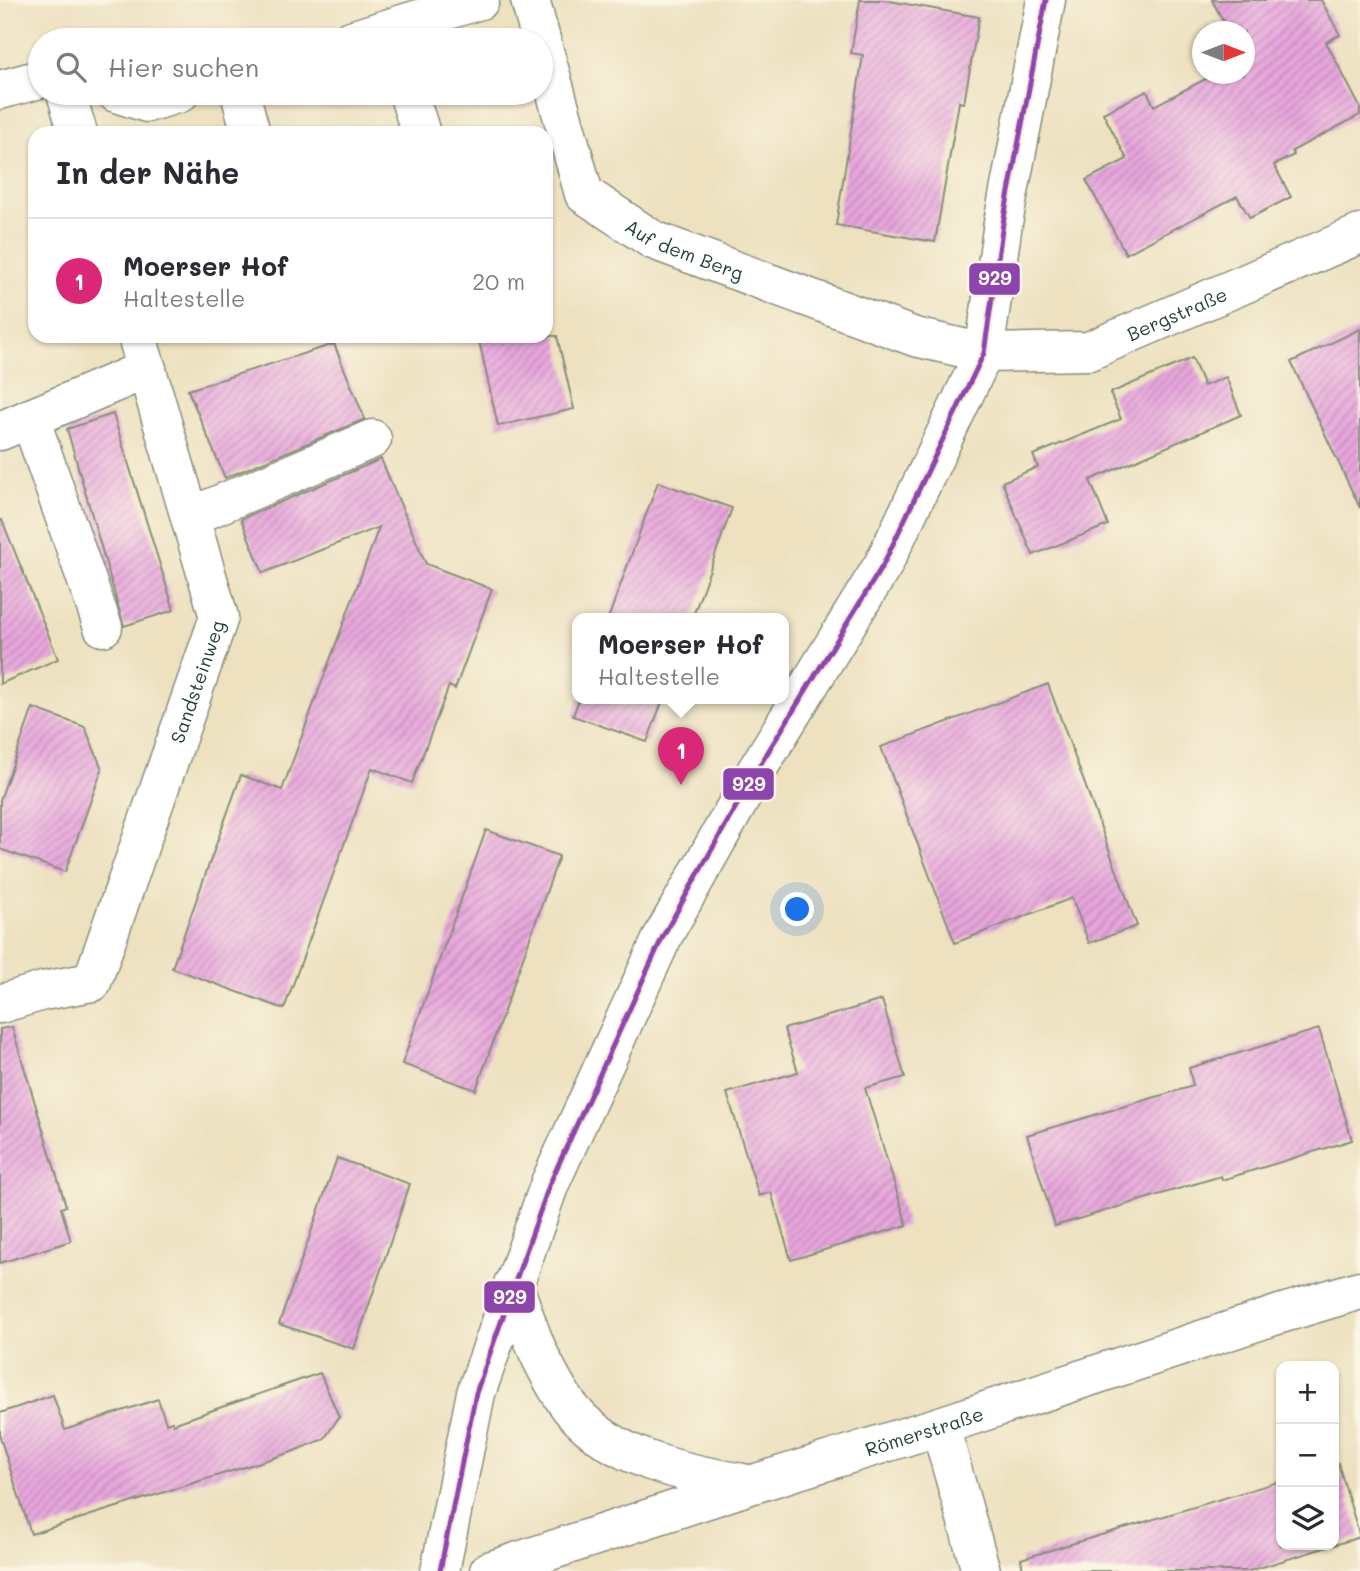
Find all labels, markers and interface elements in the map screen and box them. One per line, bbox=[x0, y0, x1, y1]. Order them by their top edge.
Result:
north arrow bbox=[1192, 21, 1255, 84]
search box bbox=[28, 28, 553, 105]
icon: search bbox=[52, 48, 90, 86]
text: Hier suchen bbox=[108, 50, 259, 84]
text: In der Nähe bbox=[56, 152, 239, 192]
street label: Auf dem Berg bbox=[621, 213, 747, 285]
text: Moerser Hof bbox=[123, 249, 288, 283]
line badge: 929 bbox=[968, 262, 1021, 296]
text: 929 bbox=[978, 265, 1012, 290]
text: 1 bbox=[74, 266, 84, 296]
text: 20 m bbox=[472, 266, 525, 296]
street label: Bergstraße bbox=[1123, 280, 1231, 346]
text: Haltestelle bbox=[123, 283, 245, 313]
popup bbox=[572, 613, 789, 704]
street label: Sandsteinweg bbox=[164, 617, 229, 746]
text: Moerser Hof bbox=[598, 627, 763, 661]
text: Haltestelle bbox=[598, 661, 720, 691]
pin: 1 bbox=[658, 727, 704, 785]
line badge: 929 bbox=[722, 767, 775, 801]
text: 929 bbox=[732, 771, 766, 796]
your location bbox=[780, 892, 814, 926]
line badge: 929 bbox=[483, 1280, 536, 1314]
text: 929 bbox=[493, 1284, 527, 1309]
map controls bbox=[1276, 1361, 1339, 1550]
button: + bbox=[1276, 1361, 1339, 1424]
street label: Römerstraße bbox=[862, 1400, 986, 1461]
button: − bbox=[1276, 1424, 1339, 1487]
button: layers bbox=[1276, 1487, 1339, 1550]

